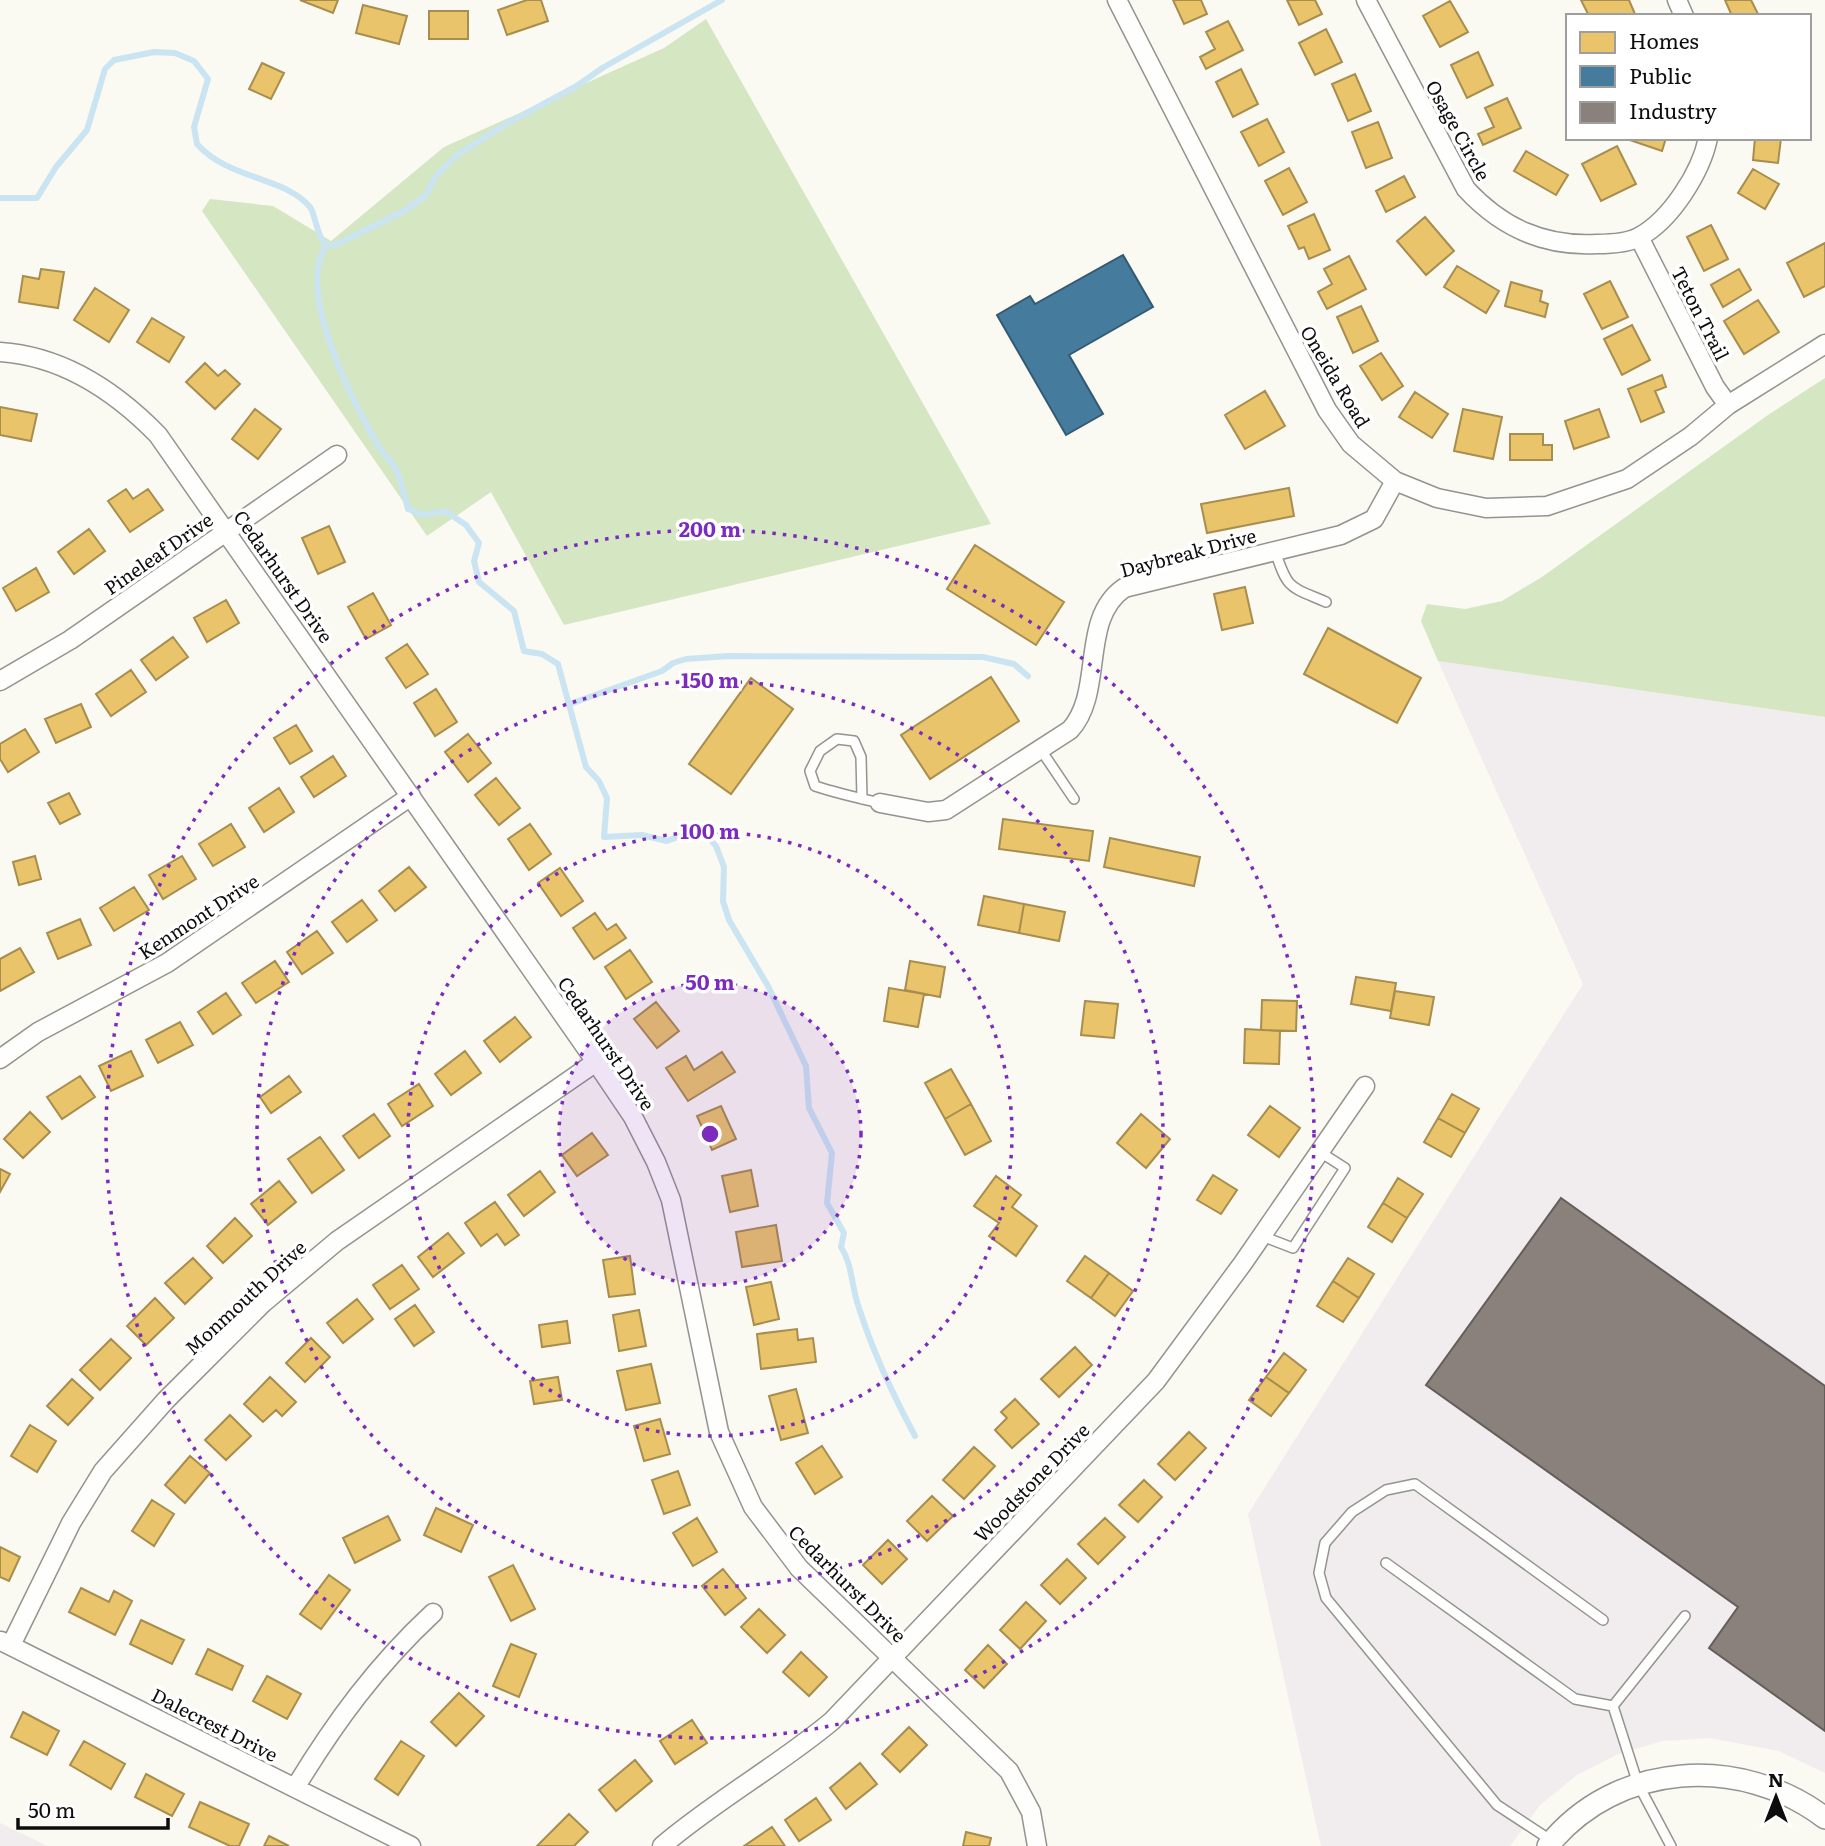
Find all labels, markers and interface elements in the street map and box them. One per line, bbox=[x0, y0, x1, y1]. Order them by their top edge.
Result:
legend bbox=[1566, 14, 1811, 140]
text: Homes bbox=[1629, 24, 1699, 55]
text: Public bbox=[1629, 59, 1691, 90]
street label: Osage Circle bbox=[1420, 75, 1498, 185]
text: Industry bbox=[1629, 94, 1717, 125]
street label: Teton Trail bbox=[1665, 261, 1737, 365]
street label: Oneida Road bbox=[1294, 320, 1378, 433]
street label: Cedarhurst Drive bbox=[228, 504, 340, 648]
street label: Pineleaf Drive bbox=[98, 505, 218, 601]
text: 200 m bbox=[679, 512, 741, 543]
street label: Daybreak Drive bbox=[1117, 520, 1259, 584]
text: 150 m bbox=[681, 663, 739, 694]
text: 100 m bbox=[680, 814, 740, 845]
street label: Kenmont Drive bbox=[132, 866, 264, 966]
text: 50 m bbox=[685, 965, 735, 996]
street label: Cedarhurst Drive bbox=[552, 970, 662, 1116]
centre of rings bbox=[698, 1122, 722, 1146]
street label: Monmouth Drive bbox=[178, 1233, 312, 1361]
street label: Woodstone Drive bbox=[967, 1416, 1095, 1548]
street label: Cedarhurst Drive bbox=[783, 1518, 913, 1648]
street label: Dalecrest Drive bbox=[147, 1680, 283, 1768]
north arrow bbox=[1741, 1762, 1811, 1832]
text: N bbox=[1768, 1765, 1784, 1793]
scale bar bbox=[18, 1786, 168, 1830]
text: 50 m bbox=[28, 1793, 75, 1824]

